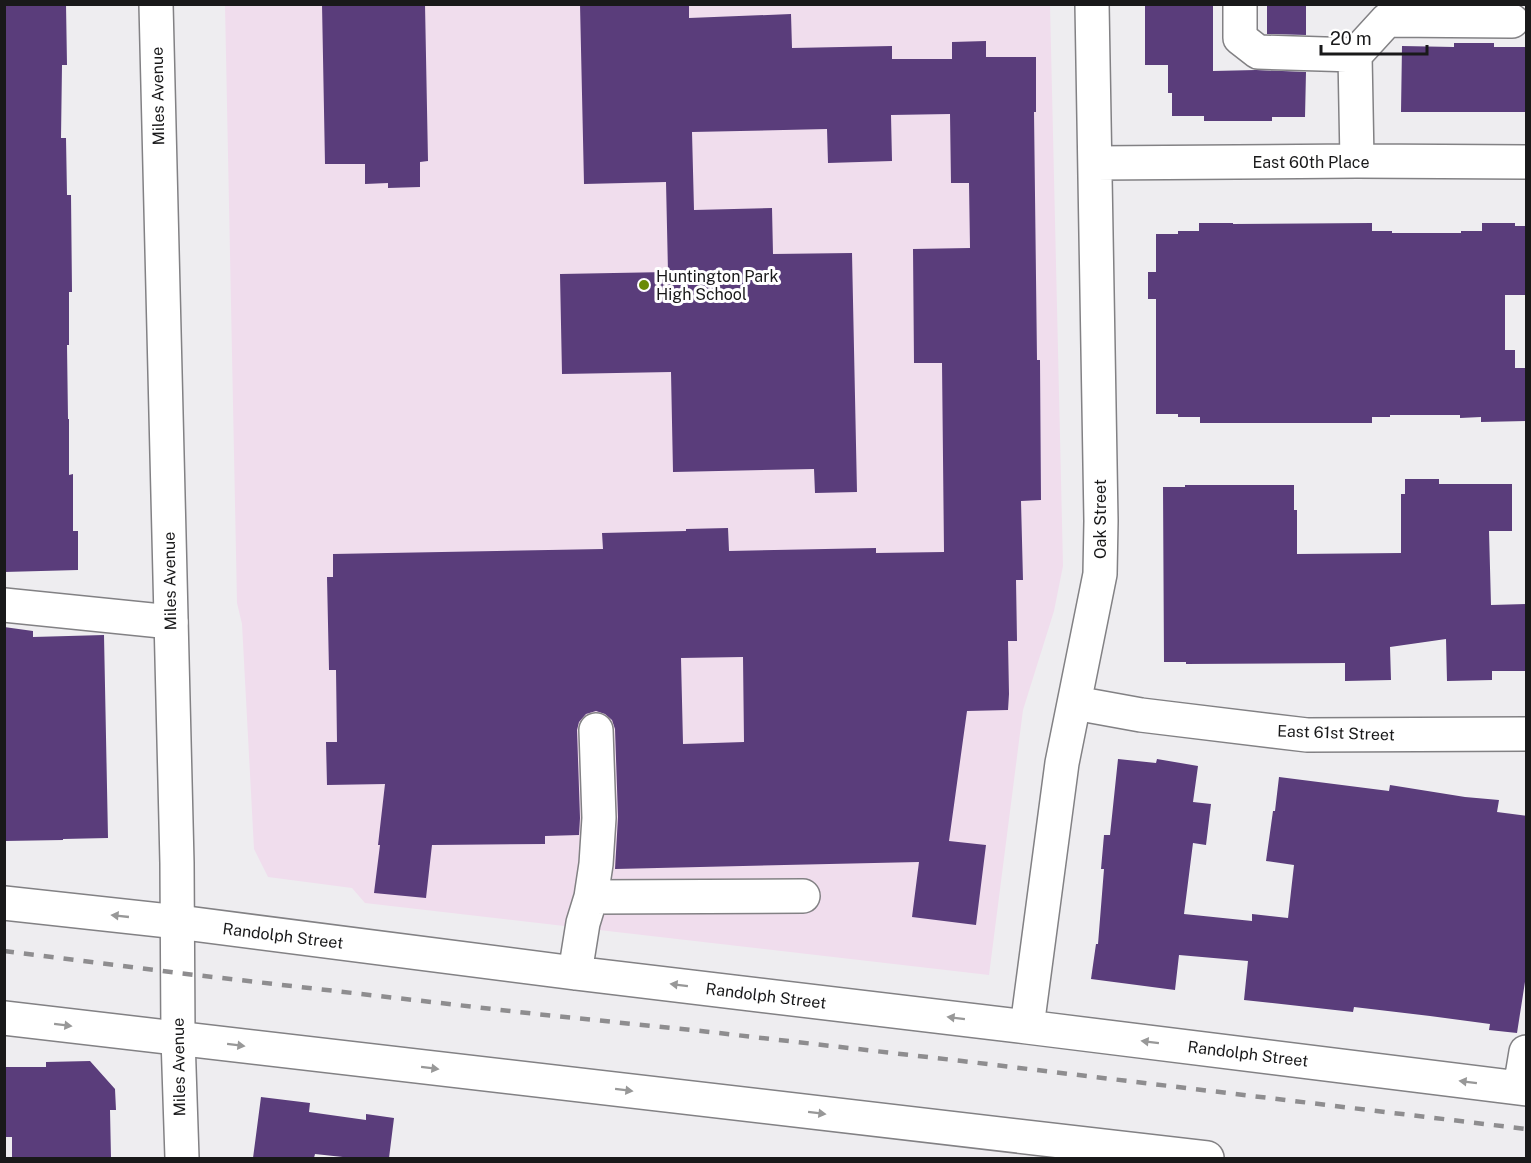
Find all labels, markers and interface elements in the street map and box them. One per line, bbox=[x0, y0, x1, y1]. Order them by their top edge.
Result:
scale bar bbox=[1321, 18, 1428, 56]
text: 20 m bbox=[1330, 28, 1372, 49]
street label: Miles Avenue bbox=[148, 47, 168, 145]
street label: East 60th Place bbox=[1252, 153, 1370, 172]
place label: Huntington Park High School bbox=[656, 267, 778, 304]
marker: Huntington Park High School bbox=[637, 278, 651, 292]
street label: Oak Street bbox=[1091, 479, 1110, 559]
street label: Miles Avenue bbox=[160, 532, 180, 630]
street label: East 61st Street bbox=[1277, 721, 1395, 745]
one-way arrow bbox=[110, 911, 129, 921]
street label: Randolph Street bbox=[222, 919, 344, 953]
street label: Randolph Street bbox=[705, 979, 827, 1013]
one-way arrow bbox=[670, 981, 689, 990]
one-way arrow bbox=[947, 1014, 966, 1023]
street label: Miles Avenue bbox=[169, 1018, 189, 1116]
one-way arrow bbox=[53, 1020, 72, 1029]
street label: Randolph Street bbox=[1187, 1037, 1309, 1071]
one-way arrow bbox=[1140, 1038, 1159, 1047]
one-way arrow bbox=[227, 1040, 246, 1050]
one-way arrow bbox=[421, 1063, 440, 1072]
one-way arrow bbox=[1459, 1077, 1478, 1087]
one-way arrow bbox=[614, 1085, 633, 1095]
one-way arrow bbox=[808, 1108, 827, 1118]

